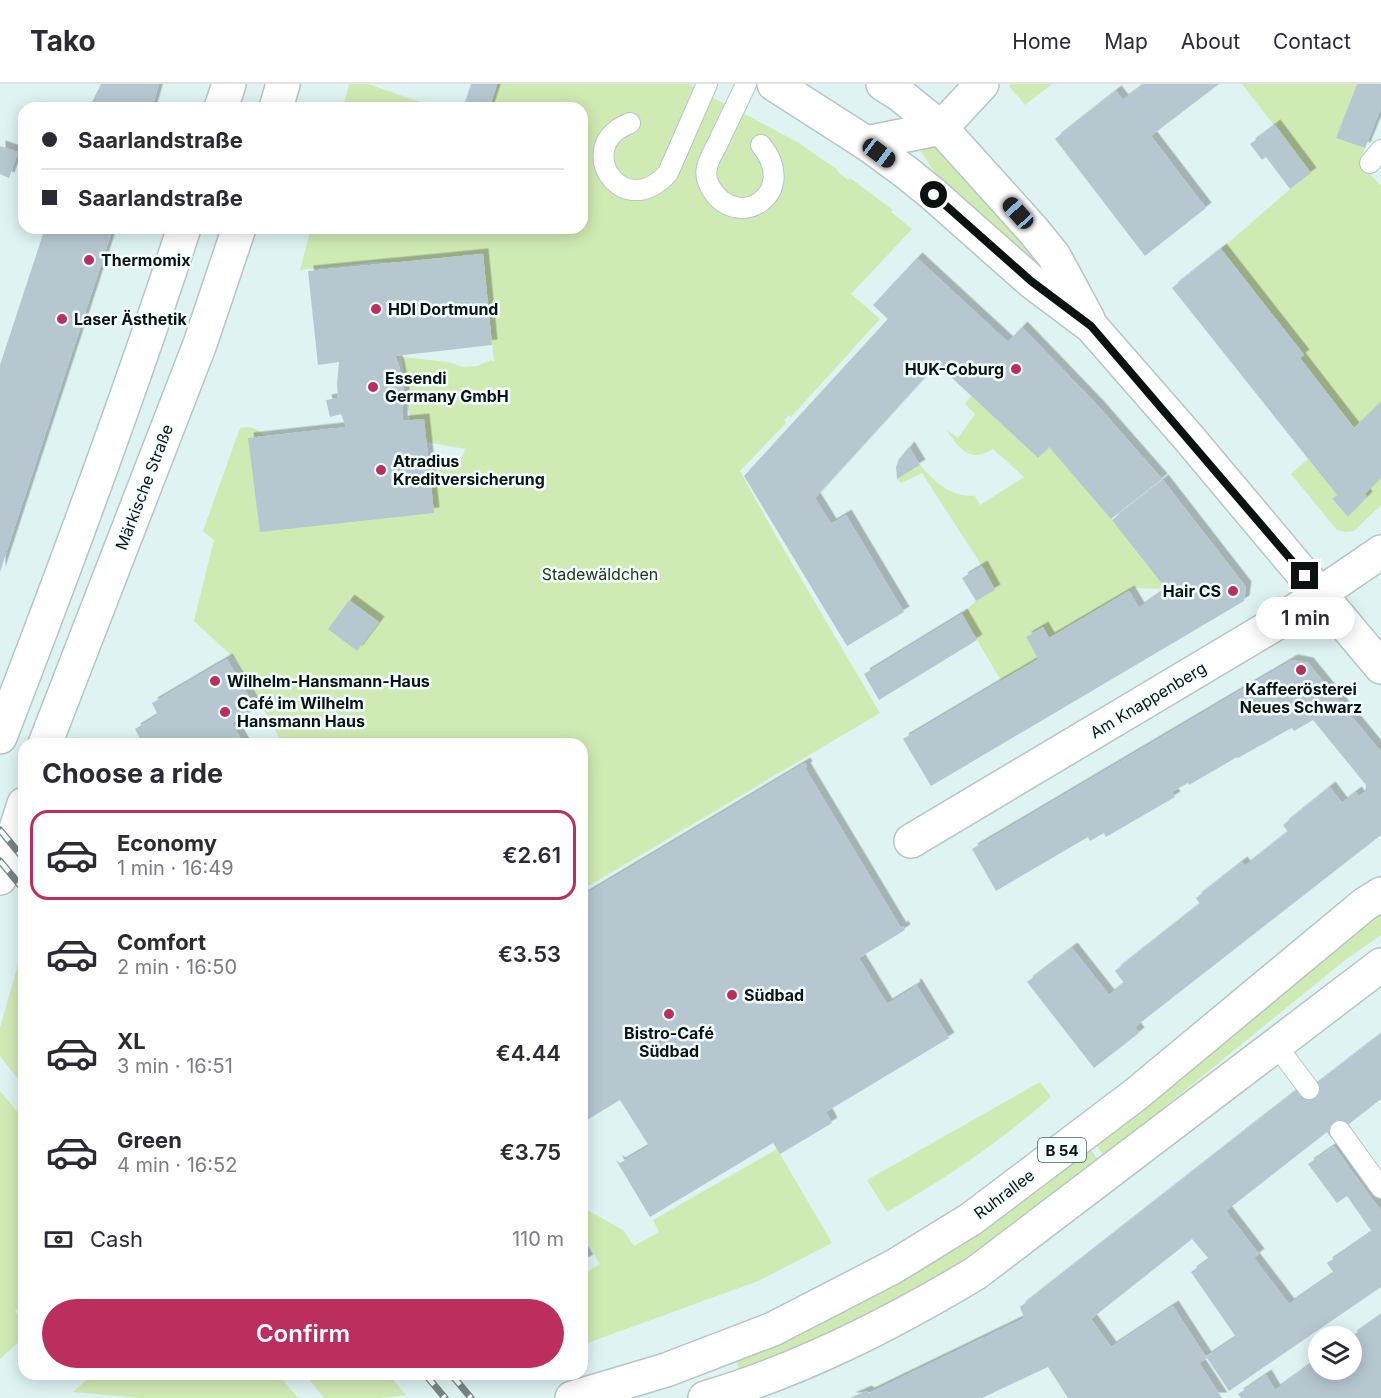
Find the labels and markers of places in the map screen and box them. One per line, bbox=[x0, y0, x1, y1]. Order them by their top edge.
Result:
place label: Thermomix bbox=[101, 250, 190, 270]
marker: Thermomix bbox=[82, 253, 96, 267]
place label: HDI Dortmund bbox=[388, 299, 498, 319]
marker: HDI Dortmund bbox=[369, 302, 383, 316]
place label: Laser Ästhetik bbox=[74, 309, 187, 329]
marker: Laser Ästhetik bbox=[55, 312, 69, 326]
place label: HUK-Coburg bbox=[905, 359, 1004, 379]
marker: HUK-Coburg bbox=[1009, 362, 1023, 376]
place label: Essendi Germany GmbH bbox=[385, 368, 509, 406]
marker: Essendi Germany GmbH bbox=[366, 380, 380, 394]
place label: Atradius Kreditversicherung bbox=[393, 451, 545, 489]
marker: Atradius Kreditversicherung bbox=[374, 463, 388, 477]
place label: Hair CS bbox=[1163, 581, 1221, 601]
marker: Hair CS bbox=[1226, 584, 1240, 598]
marker: Kaffeerösterei Neues Schwarz bbox=[1294, 663, 1308, 677]
place label: Wilhelm-Hansmann-Haus bbox=[227, 671, 430, 691]
marker: Wilhelm-Hansmann-Haus bbox=[208, 674, 222, 688]
place label: Kaffeerösterei Neues Schwarz bbox=[1240, 679, 1362, 717]
place label: Café im Wilhelm Hansmann Haus bbox=[237, 693, 365, 731]
marker: Café im Wilhelm Hansmann Haus bbox=[218, 705, 232, 719]
place label: Südbad bbox=[744, 985, 804, 1005]
marker: Südbad bbox=[725, 988, 739, 1002]
marker: Bistro-Café Südbad bbox=[662, 1007, 676, 1021]
place label: Bistro-Café Südbad bbox=[624, 1023, 714, 1061]

